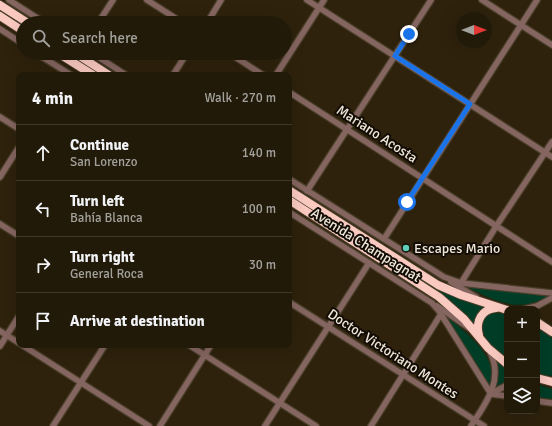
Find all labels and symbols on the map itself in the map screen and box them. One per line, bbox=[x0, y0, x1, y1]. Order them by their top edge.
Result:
north arrow bbox=[456, 12, 492, 48]
route end bbox=[400, 25, 418, 43]
street label: Mariano Acosta bbox=[333, 102, 421, 166]
route start bbox=[398, 193, 416, 211]
street label: Avenida Champagnat bbox=[308, 204, 424, 286]
place label: Escapes Mario bbox=[414, 240, 500, 257]
marker: Escapes Mario bbox=[401, 243, 411, 253]
street label: Doctor Victoriano Montes bbox=[325, 305, 461, 403]

